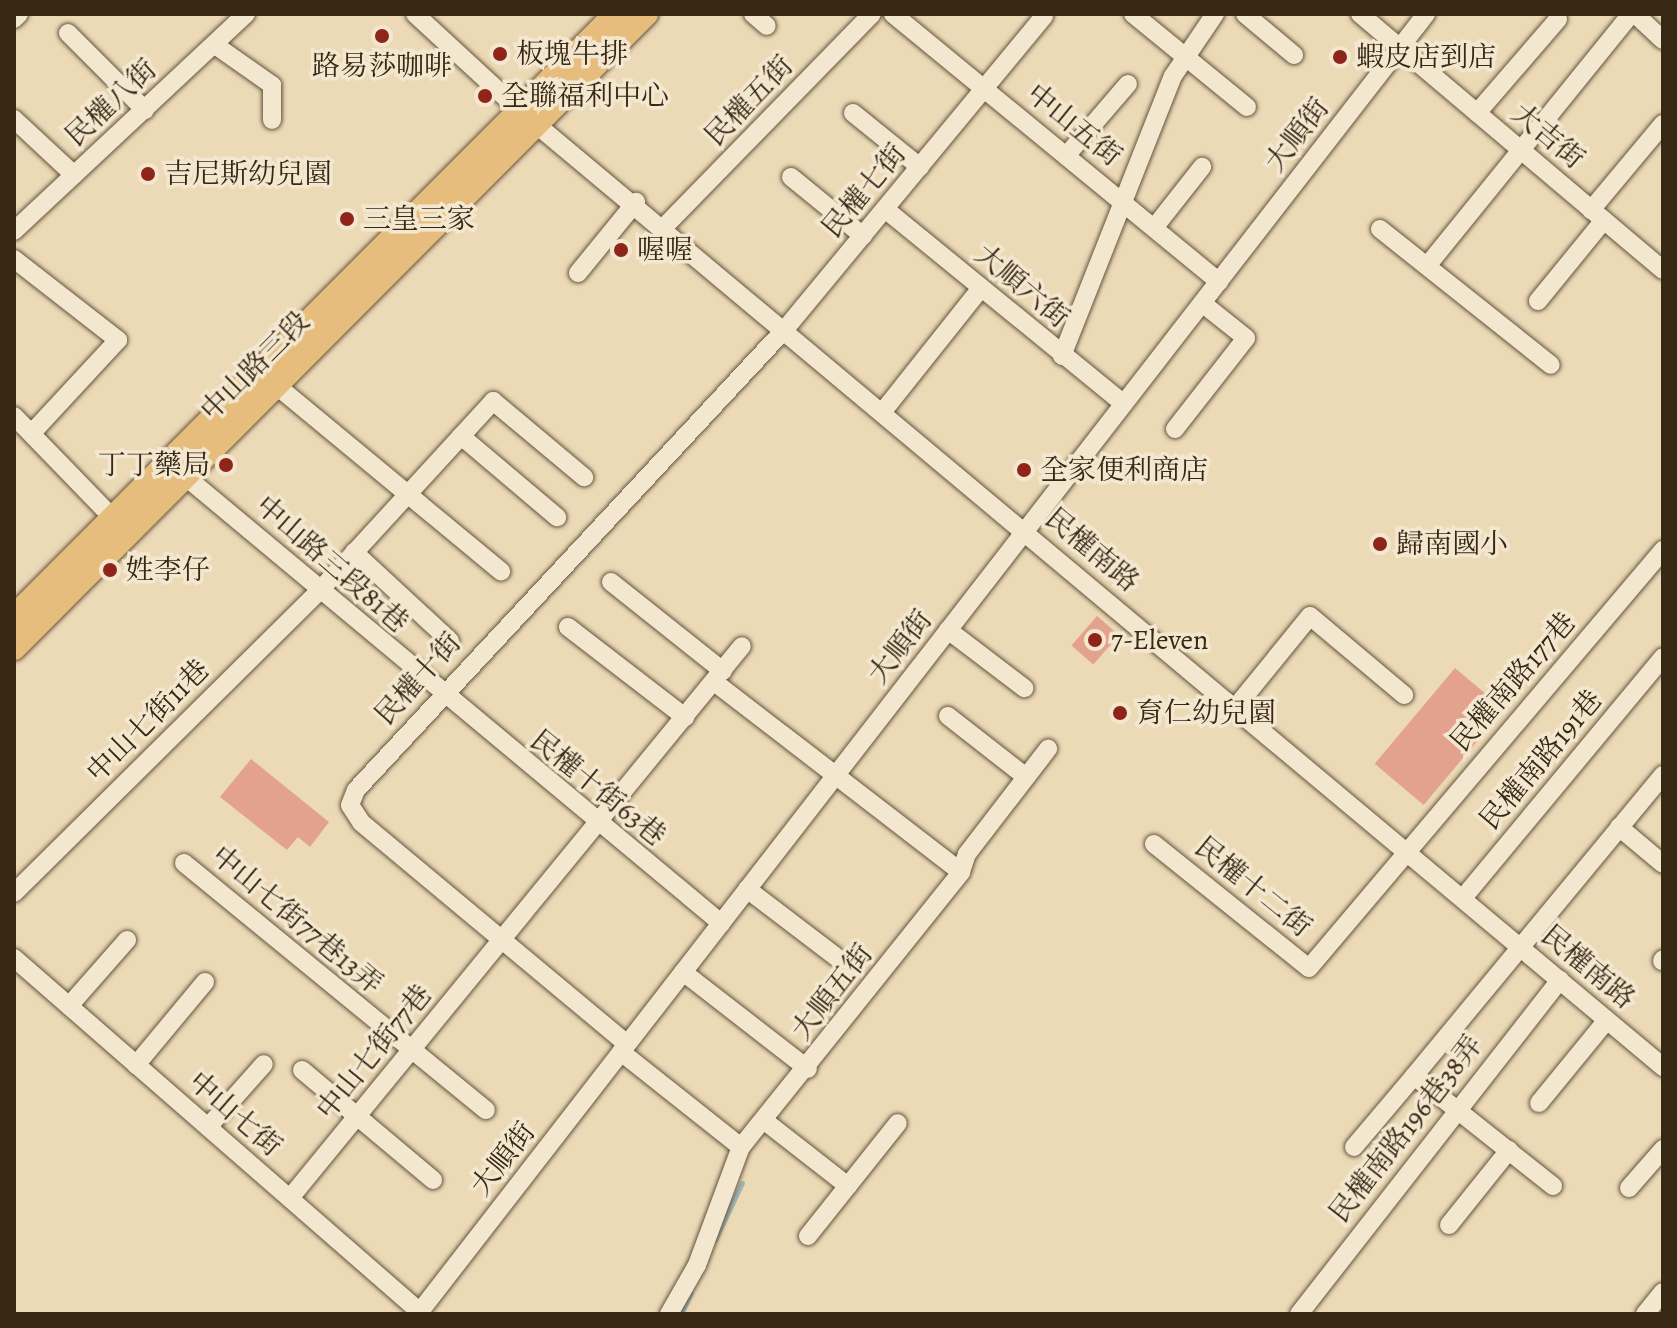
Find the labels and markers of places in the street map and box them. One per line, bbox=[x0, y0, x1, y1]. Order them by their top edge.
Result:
marker: 路易莎咖啡 bbox=[373, 27, 391, 45]
place label: 板塊牛排 bbox=[516, 37, 628, 71]
place label: 蝦皮店到店 bbox=[1356, 40, 1496, 74]
marker: 板塊牛排 bbox=[491, 45, 509, 63]
marker: 蝦皮店到店 bbox=[1331, 48, 1349, 66]
place label: 路易莎咖啡 bbox=[312, 49, 452, 83]
place label: 全聯福利中心 bbox=[501, 79, 669, 113]
marker: 全聯福利中心 bbox=[476, 87, 494, 105]
place label: 吉尼斯幼兒園 bbox=[164, 157, 332, 191]
marker: 吉尼斯幼兒園 bbox=[139, 165, 157, 183]
place label: 三皇三家 bbox=[363, 202, 475, 236]
marker: 三皇三家 bbox=[338, 210, 356, 228]
place label: 喔喔 bbox=[637, 233, 693, 267]
marker: 喔喔 bbox=[612, 241, 630, 259]
place label: 丁丁藥局 bbox=[98, 448, 210, 482]
place label: 全家便利商店 bbox=[1040, 453, 1208, 487]
marker: 丁丁藥局 bbox=[217, 456, 235, 474]
marker: 全家便利商店 bbox=[1015, 461, 1033, 479]
place label: 歸南國小 bbox=[1396, 527, 1508, 561]
marker: 歸南國小 bbox=[1371, 535, 1389, 553]
place label: 姓李仔 bbox=[126, 553, 210, 587]
marker: 姓李仔 bbox=[101, 561, 119, 579]
place label: 7-Eleven bbox=[1111, 623, 1208, 657]
marker: 7-Eleven bbox=[1086, 631, 1104, 649]
place label: 育仁幼兒園 bbox=[1136, 696, 1276, 730]
marker: 育仁幼兒園 bbox=[1111, 704, 1129, 722]

